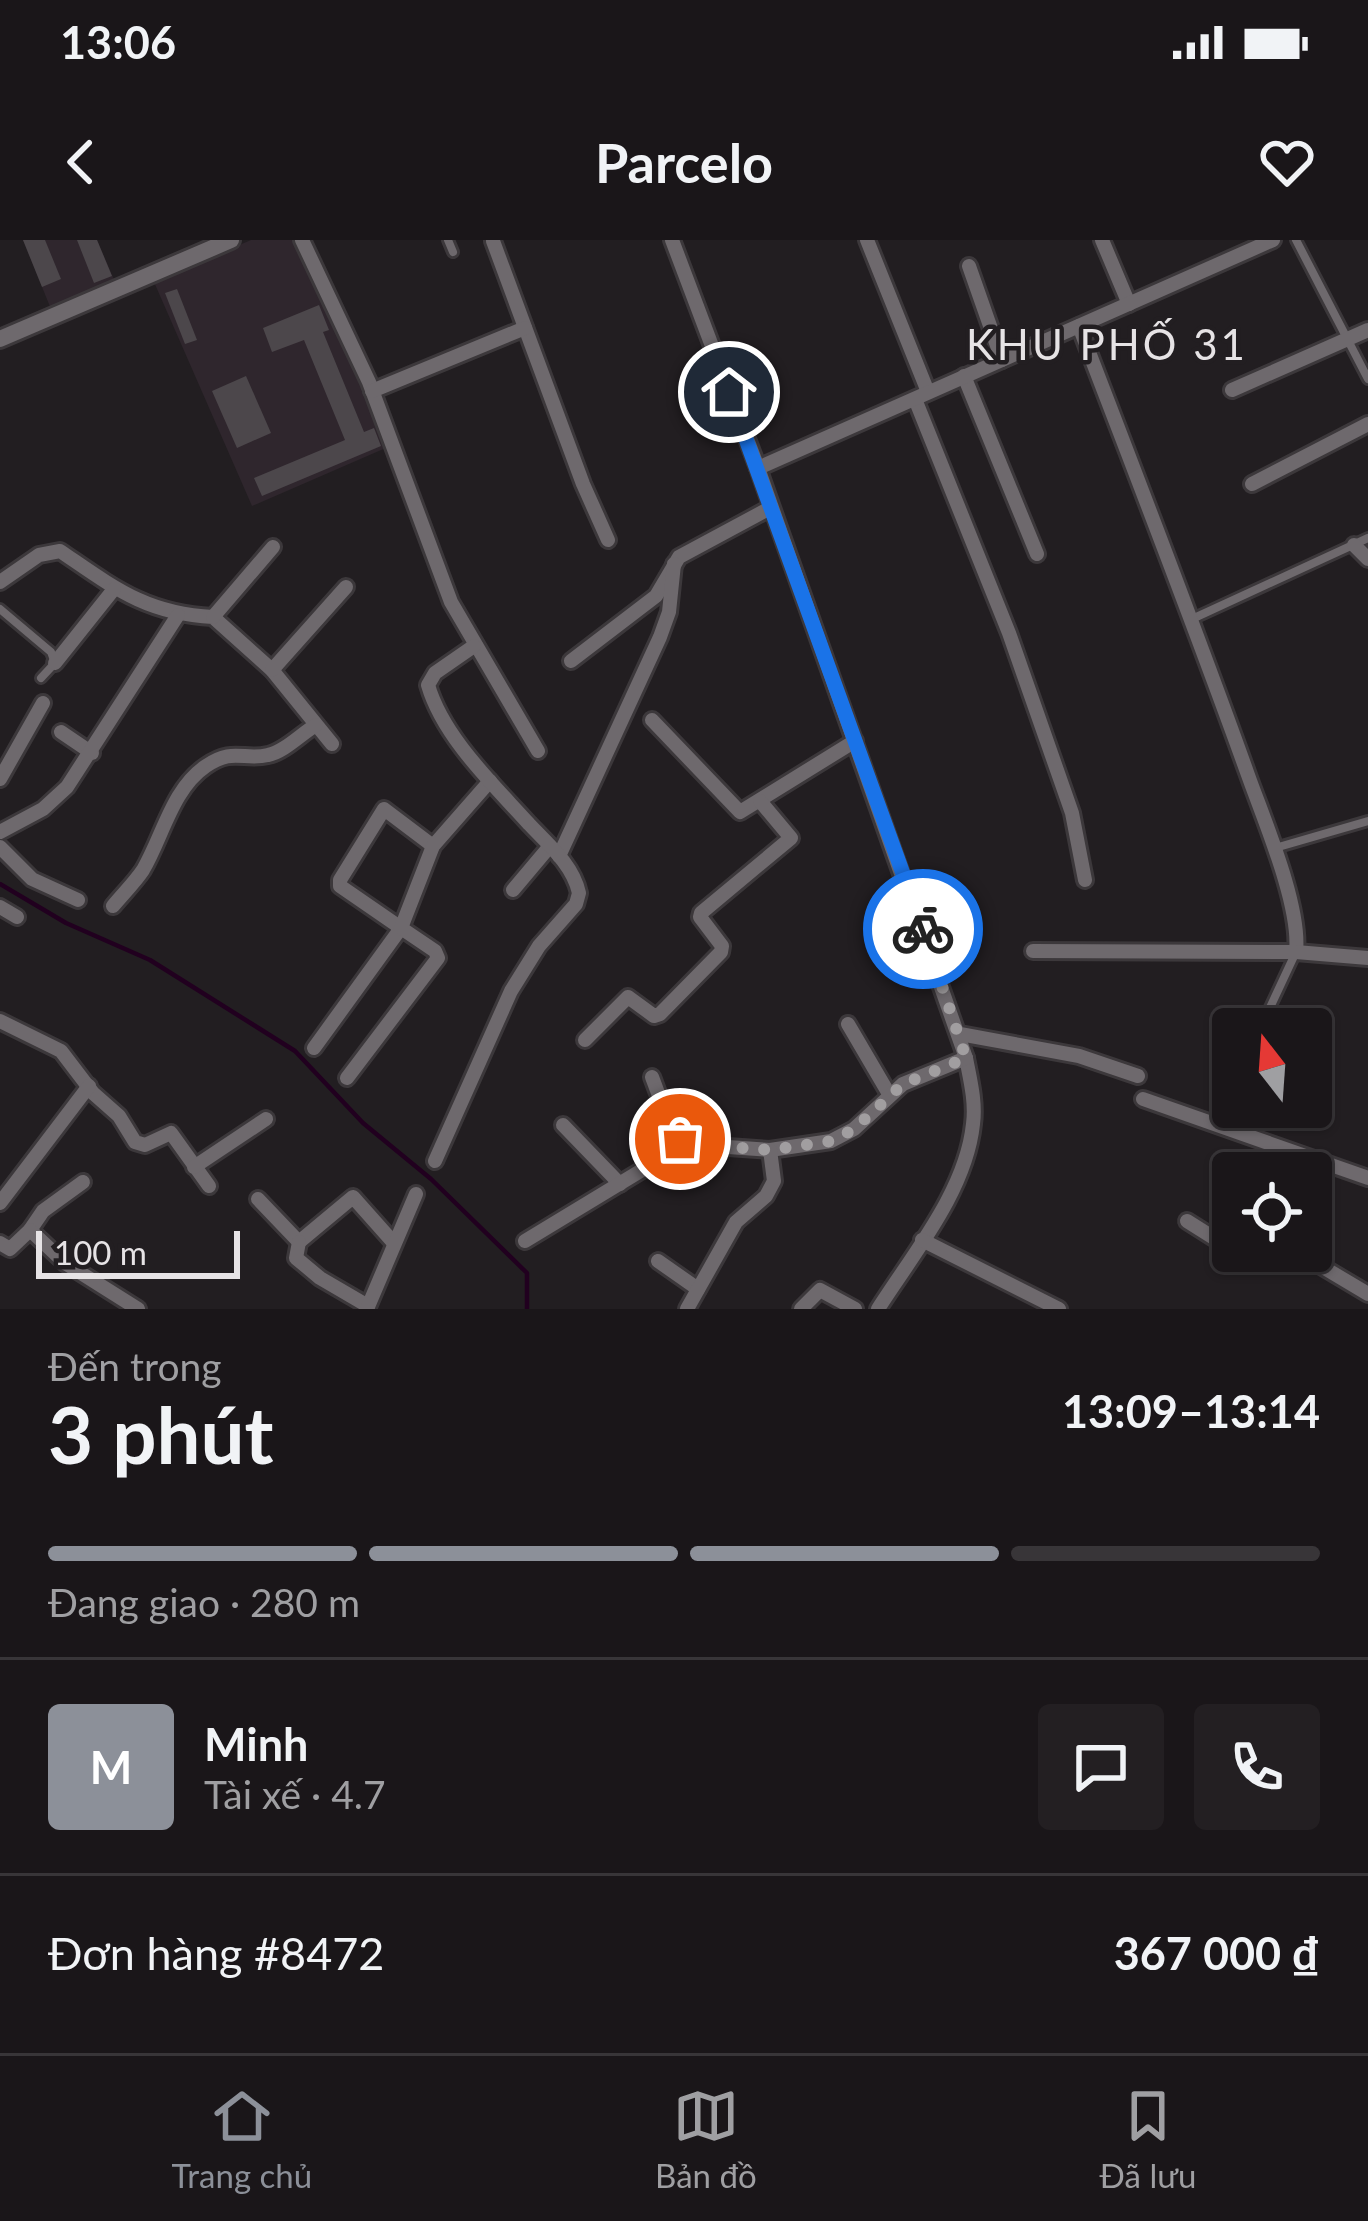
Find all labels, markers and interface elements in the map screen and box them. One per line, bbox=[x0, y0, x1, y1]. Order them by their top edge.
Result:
text: 13:06 bbox=[60, 15, 176, 69]
icon: back bbox=[48, 129, 114, 195]
icon: heart bbox=[1254, 129, 1320, 195]
text: Parcelo bbox=[595, 130, 773, 195]
district label: KHU PHỐ 31 bbox=[966, 318, 1248, 369]
pin bbox=[678, 341, 780, 443]
icon: home bbox=[696, 359, 762, 425]
courier bbox=[863, 869, 983, 989]
icon: bike bbox=[890, 896, 956, 962]
north arrow bbox=[1212, 1008, 1332, 1128]
map controls bbox=[1212, 1008, 1332, 1272]
pin bbox=[629, 1088, 731, 1190]
icon: bag bbox=[647, 1106, 713, 1172]
button: locate bbox=[1212, 1152, 1332, 1272]
scale bar bbox=[36, 1225, 240, 1278]
text: 100 m bbox=[54, 1232, 147, 1272]
text: Đến trong bbox=[48, 1343, 222, 1389]
text: 13:09–13:14 bbox=[1062, 1384, 1320, 1438]
text: 3 phút bbox=[48, 1387, 274, 1481]
text: Đang giao · 280 m bbox=[48, 1579, 360, 1625]
button: chat bbox=[1038, 1704, 1164, 1830]
button: phone bbox=[1194, 1704, 1320, 1830]
text: Minh bbox=[204, 1717, 308, 1771]
text: M bbox=[90, 1740, 132, 1794]
text: Tài xế · 4.7 bbox=[204, 1771, 386, 1817]
text: Đơn hàng #8472 bbox=[48, 1926, 384, 1980]
text: 367 000 ₫ bbox=[1114, 1926, 1320, 1980]
tab: Trang chủ bbox=[171, 2083, 312, 2195]
tab: Bản đồ bbox=[655, 2083, 757, 2195]
tab: Đã lưu bbox=[1100, 2083, 1196, 2195]

